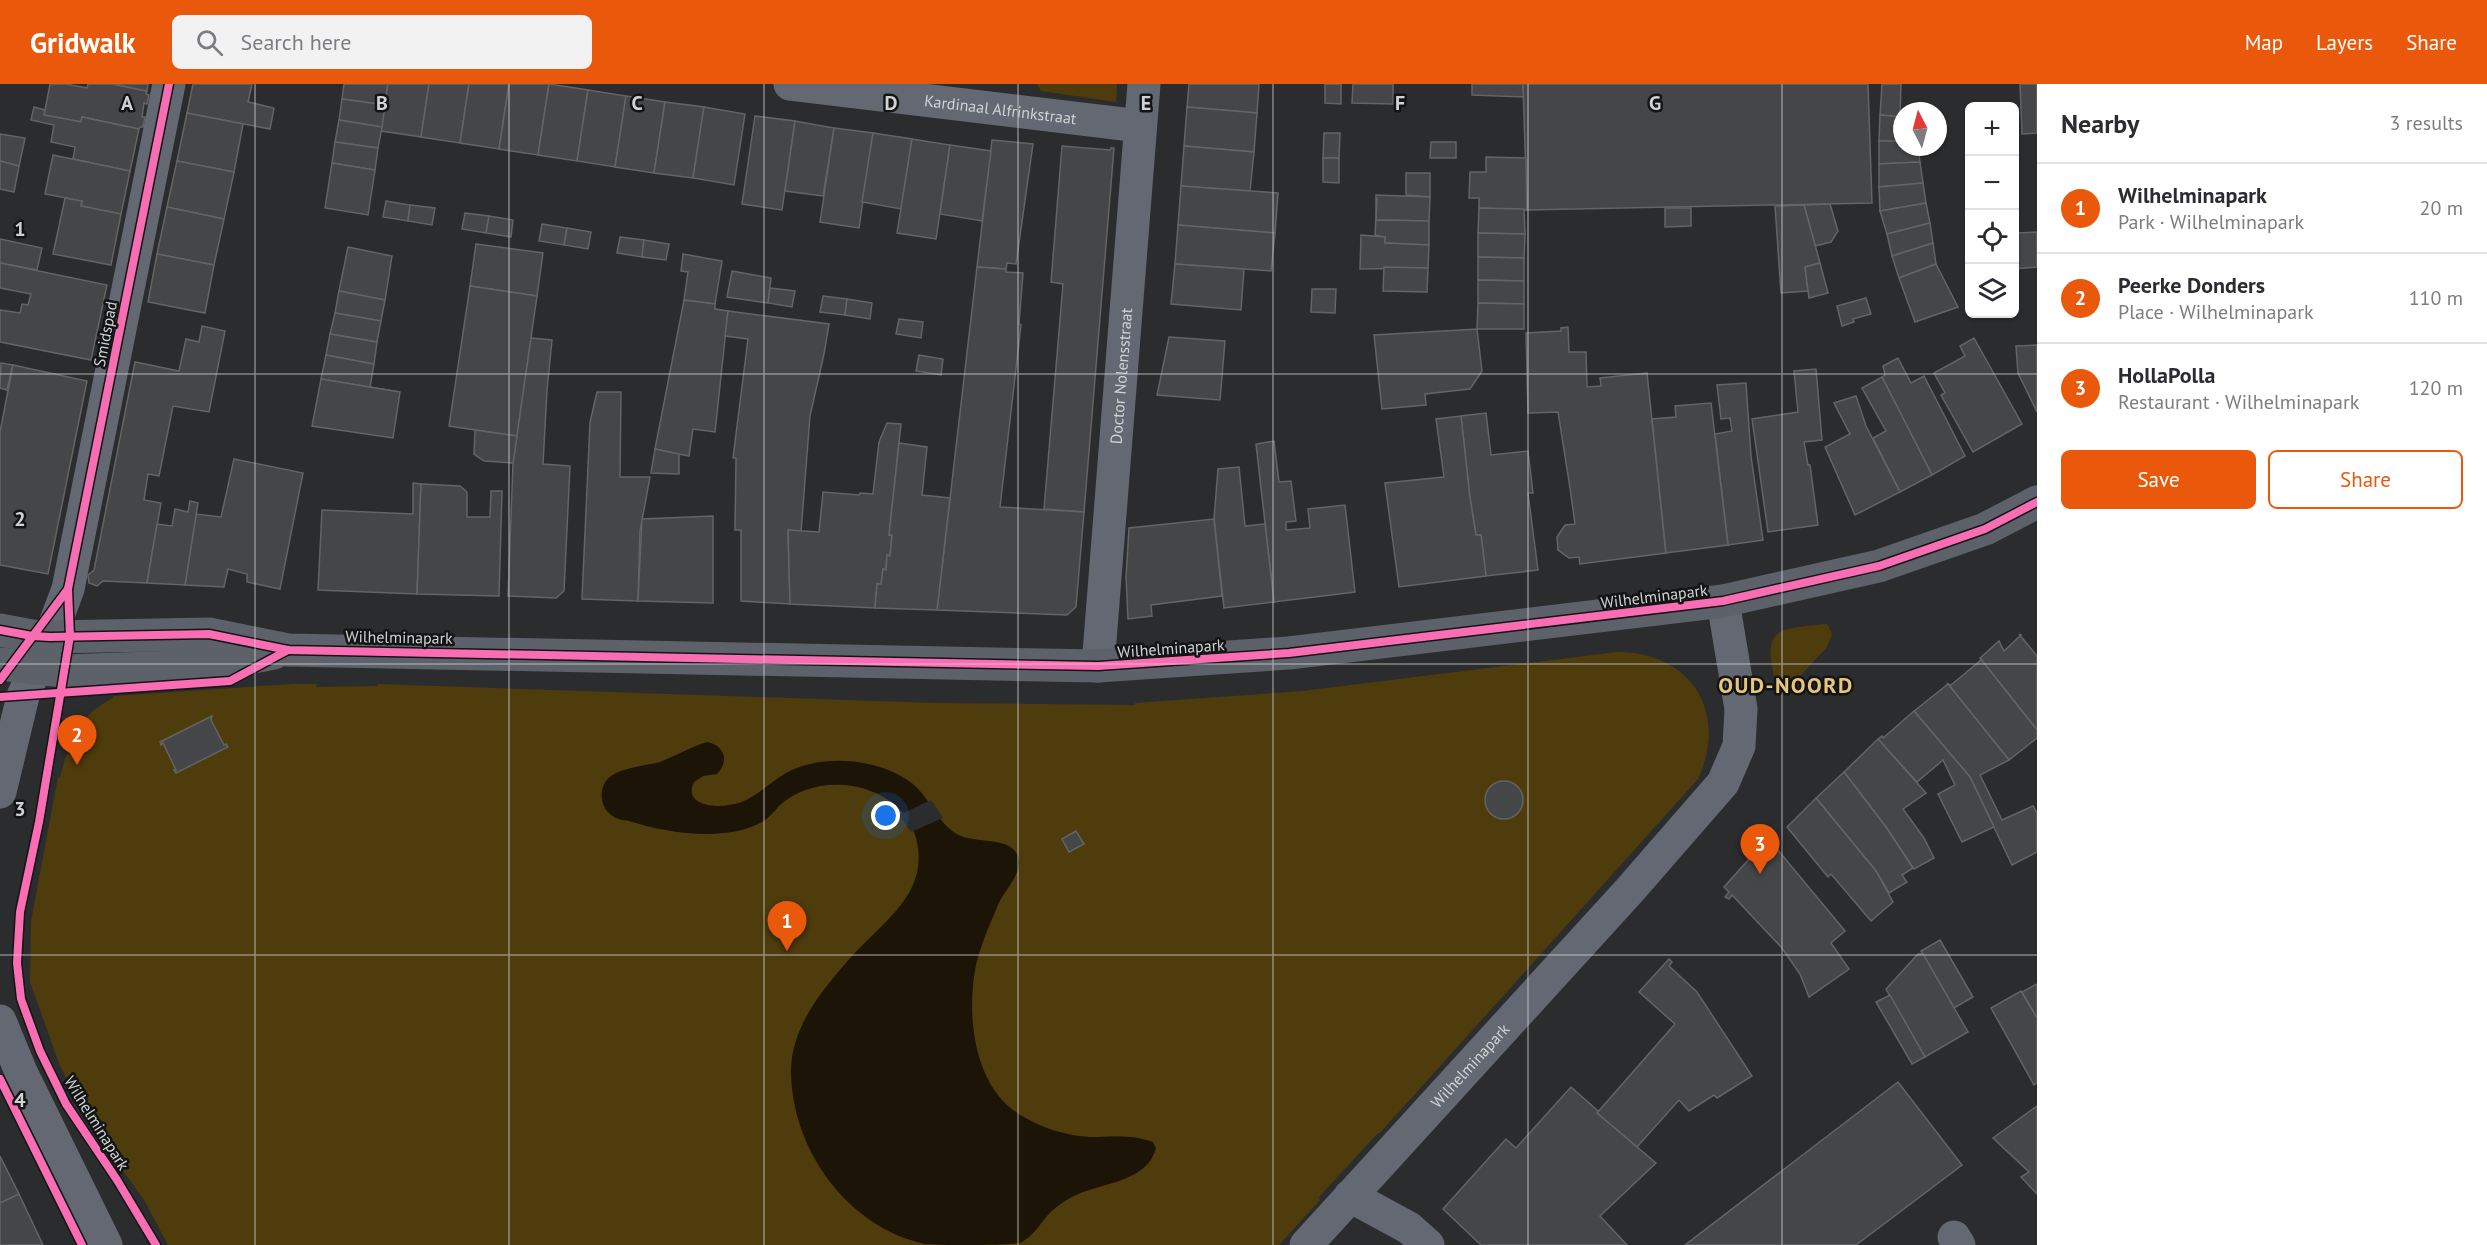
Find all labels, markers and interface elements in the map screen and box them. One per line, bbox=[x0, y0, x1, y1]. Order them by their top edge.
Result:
search box bbox=[172, 15, 592, 69]
text: Gridwalk bbox=[30, 24, 136, 61]
icon: search bbox=[193, 26, 226, 59]
text: Search here bbox=[241, 28, 352, 56]
text: Map bbox=[2245, 29, 2283, 56]
text: Layers bbox=[2316, 29, 2373, 56]
text: Share bbox=[2406, 29, 2457, 56]
text: A bbox=[121, 90, 134, 116]
text: B bbox=[376, 90, 388, 116]
text: C bbox=[631, 90, 643, 116]
text: D bbox=[885, 90, 898, 116]
street label: Kardinaal Alfrinkstraat bbox=[923, 90, 1078, 128]
text: E bbox=[1141, 90, 1151, 116]
text: F bbox=[1395, 90, 1405, 116]
text: G bbox=[1649, 90, 1661, 116]
north arrow bbox=[1893, 102, 1947, 156]
map controls bbox=[1965, 102, 2019, 318]
button: + bbox=[1965, 102, 2019, 156]
text: Nearby bbox=[2061, 107, 2139, 140]
text: 3 results bbox=[2390, 110, 2463, 136]
button: − bbox=[1965, 156, 2019, 210]
text: Wilhelminapark bbox=[2118, 181, 2267, 209]
text: 1 bbox=[2075, 195, 2086, 221]
text: 20 m bbox=[2420, 195, 2463, 221]
text: Park · Wilhelminapark bbox=[2118, 209, 2304, 235]
button: locate bbox=[1965, 210, 2019, 264]
text: 1 bbox=[14, 216, 26, 242]
button: layers bbox=[1965, 264, 2019, 318]
text: Peerke Donders bbox=[2118, 271, 2265, 299]
text: 2 bbox=[2075, 285, 2086, 311]
text: 110 m bbox=[2409, 285, 2463, 311]
text: Place · Wilhelminapark bbox=[2118, 299, 2314, 325]
street label: Smidspad bbox=[89, 300, 121, 368]
street label: Doctor Nolensstraat bbox=[1106, 307, 1136, 445]
text: HollaPolla bbox=[2118, 361, 2215, 389]
text: 3 bbox=[2075, 375, 2086, 401]
text: 120 m bbox=[2409, 375, 2463, 401]
text: Restaurant · Wilhelminapark bbox=[2118, 389, 2359, 415]
button: Save bbox=[2061, 450, 2256, 509]
button: Share bbox=[2268, 450, 2463, 509]
text: 2 bbox=[14, 506, 26, 532]
street label: Wilhelminapark bbox=[1599, 579, 1709, 612]
street label: Wilhelminapark bbox=[345, 626, 453, 648]
street label: Wilhelminapark bbox=[1117, 634, 1226, 662]
district label: OUD-NOORD bbox=[1718, 671, 1854, 699]
pin: 2 bbox=[58, 716, 97, 765]
text: 3 bbox=[14, 796, 26, 822]
your location bbox=[871, 801, 900, 830]
pin: 3 bbox=[1740, 824, 1780, 874]
pin: 1 bbox=[768, 902, 806, 951]
street label: Wilhelminapark bbox=[1426, 1019, 1514, 1112]
street label: Wilhelminapark bbox=[60, 1072, 134, 1174]
text: 4 bbox=[14, 1087, 26, 1113]

